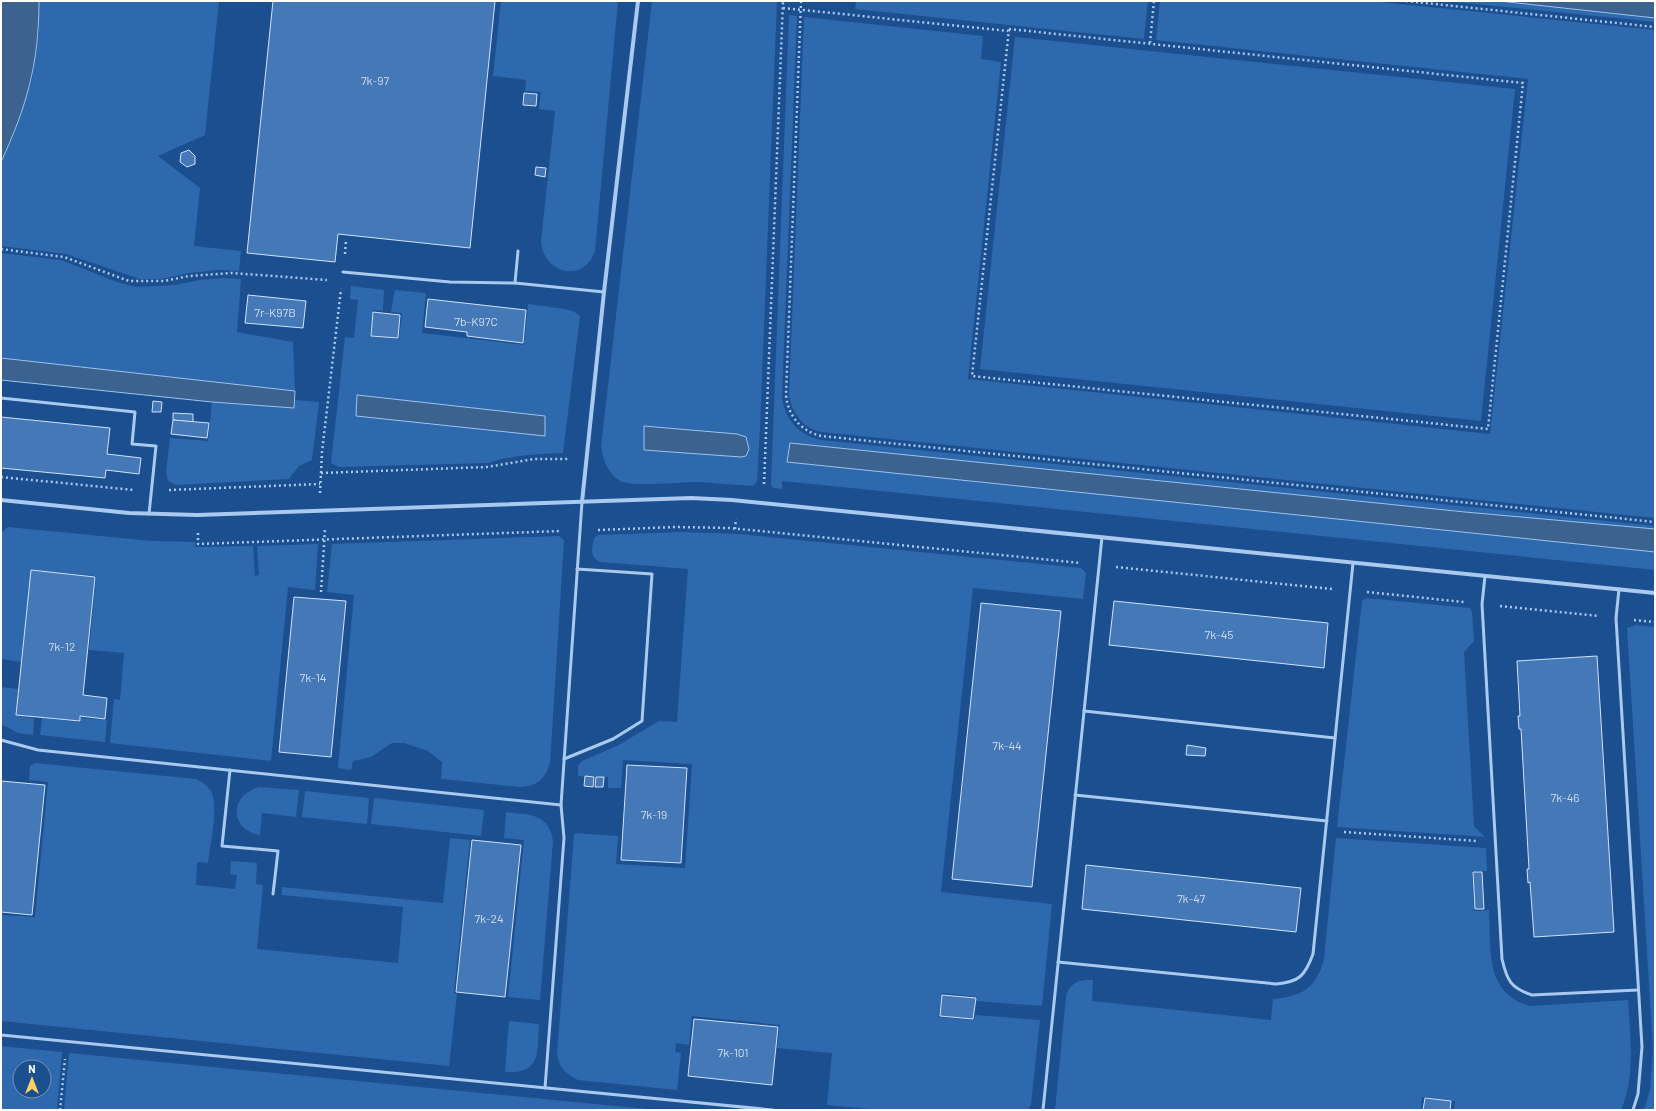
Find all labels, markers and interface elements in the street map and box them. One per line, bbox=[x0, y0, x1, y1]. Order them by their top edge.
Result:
house number: 7k-97 bbox=[361, 73, 389, 87]
house number: 7r-K97B bbox=[254, 305, 296, 319]
house number: 7b-K97C bbox=[454, 314, 498, 328]
house number: 7k-45 bbox=[1205, 627, 1233, 641]
house number: 7k-12 bbox=[49, 639, 75, 653]
house number: 7k-14 bbox=[299, 670, 327, 684]
house number: 7k-44 bbox=[992, 738, 1022, 752]
house number: 7k-46 bbox=[1551, 790, 1579, 804]
house number: 7k-19 bbox=[641, 807, 667, 821]
house number: 7k-47 bbox=[1177, 891, 1205, 905]
house number: 7k-24 bbox=[474, 911, 504, 925]
house number: 7k-101 bbox=[717, 1045, 749, 1059]
north arrow bbox=[12, 1059, 52, 1099]
text: N bbox=[28, 1062, 36, 1075]

